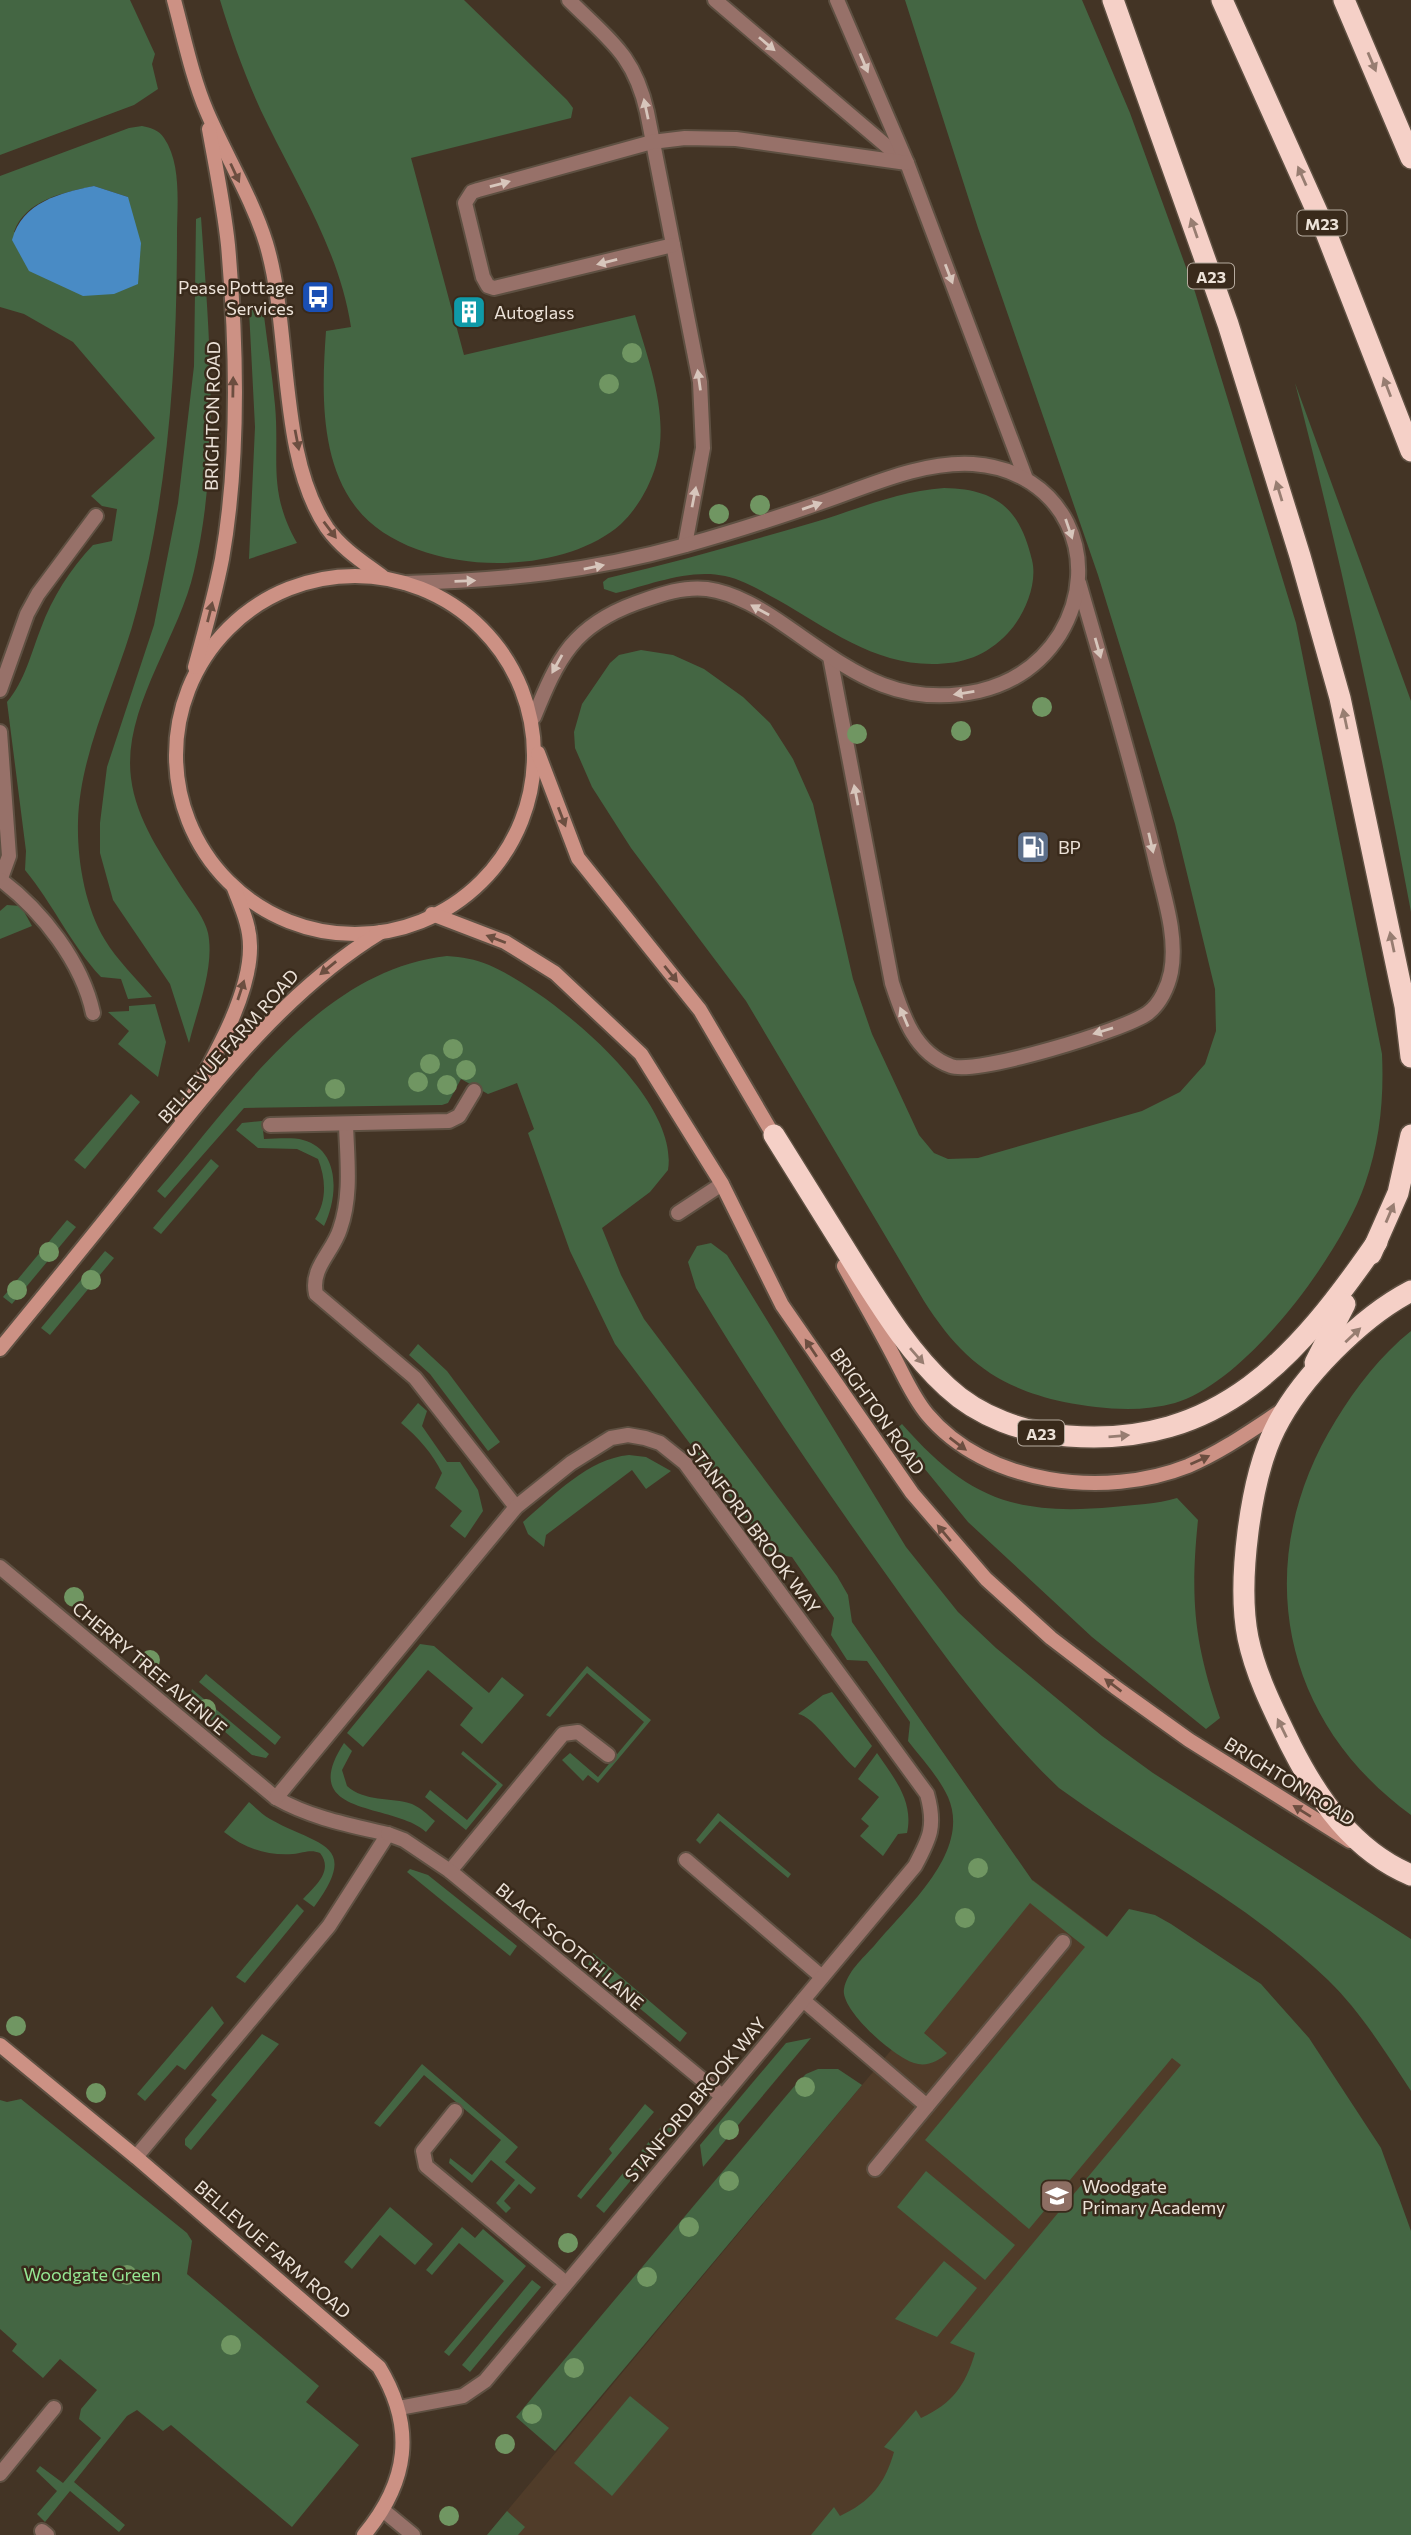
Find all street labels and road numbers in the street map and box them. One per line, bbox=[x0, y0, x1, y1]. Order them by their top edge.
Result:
road number: M23 bbox=[1298, 210, 1346, 236]
road number: A23 bbox=[1188, 264, 1234, 288]
street label: BRIGHTON ROAD bbox=[200, 341, 224, 491]
street label: BELLEVUE FARM ROAD bbox=[153, 964, 303, 1128]
street label: BRIGHTON ROAD bbox=[826, 1343, 930, 1479]
road number: A23 bbox=[1018, 1420, 1064, 1446]
street label: STANFORD BROOK WAY bbox=[683, 1438, 826, 1618]
street label: CHERRY TREE AVENUE bbox=[68, 1597, 232, 1739]
street label: BRIGHTON ROAD bbox=[1221, 1732, 1359, 1830]
street label: BLACK SCOTCH LANE bbox=[492, 1878, 648, 2014]
street label: STANFORD BROOK WAY bbox=[620, 2012, 770, 2186]
street label: BELLEVUE FARM ROAD bbox=[190, 2175, 356, 2323]

